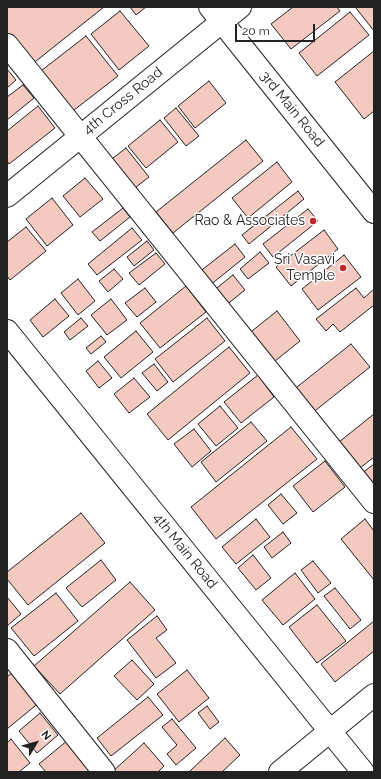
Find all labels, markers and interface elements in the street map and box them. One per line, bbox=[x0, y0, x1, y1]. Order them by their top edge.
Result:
scale bar bbox=[237, 16, 317, 42]
text: 20 m bbox=[242, 24, 270, 38]
street label: 4th Cross Road bbox=[80, 64, 166, 138]
street label: 3rd Main Road bbox=[256, 68, 328, 150]
place label: Rao & Associates bbox=[194, 213, 305, 229]
marker: Rao & Associates bbox=[308, 216, 318, 226]
place label: Sri Vasavi Temple bbox=[274, 252, 335, 284]
marker: Sri Vasavi Temple bbox=[338, 263, 348, 273]
street label: 4th Main Road bbox=[149, 510, 221, 592]
north arrow bbox=[16, 723, 56, 763]
text: N bbox=[38, 728, 54, 743]

